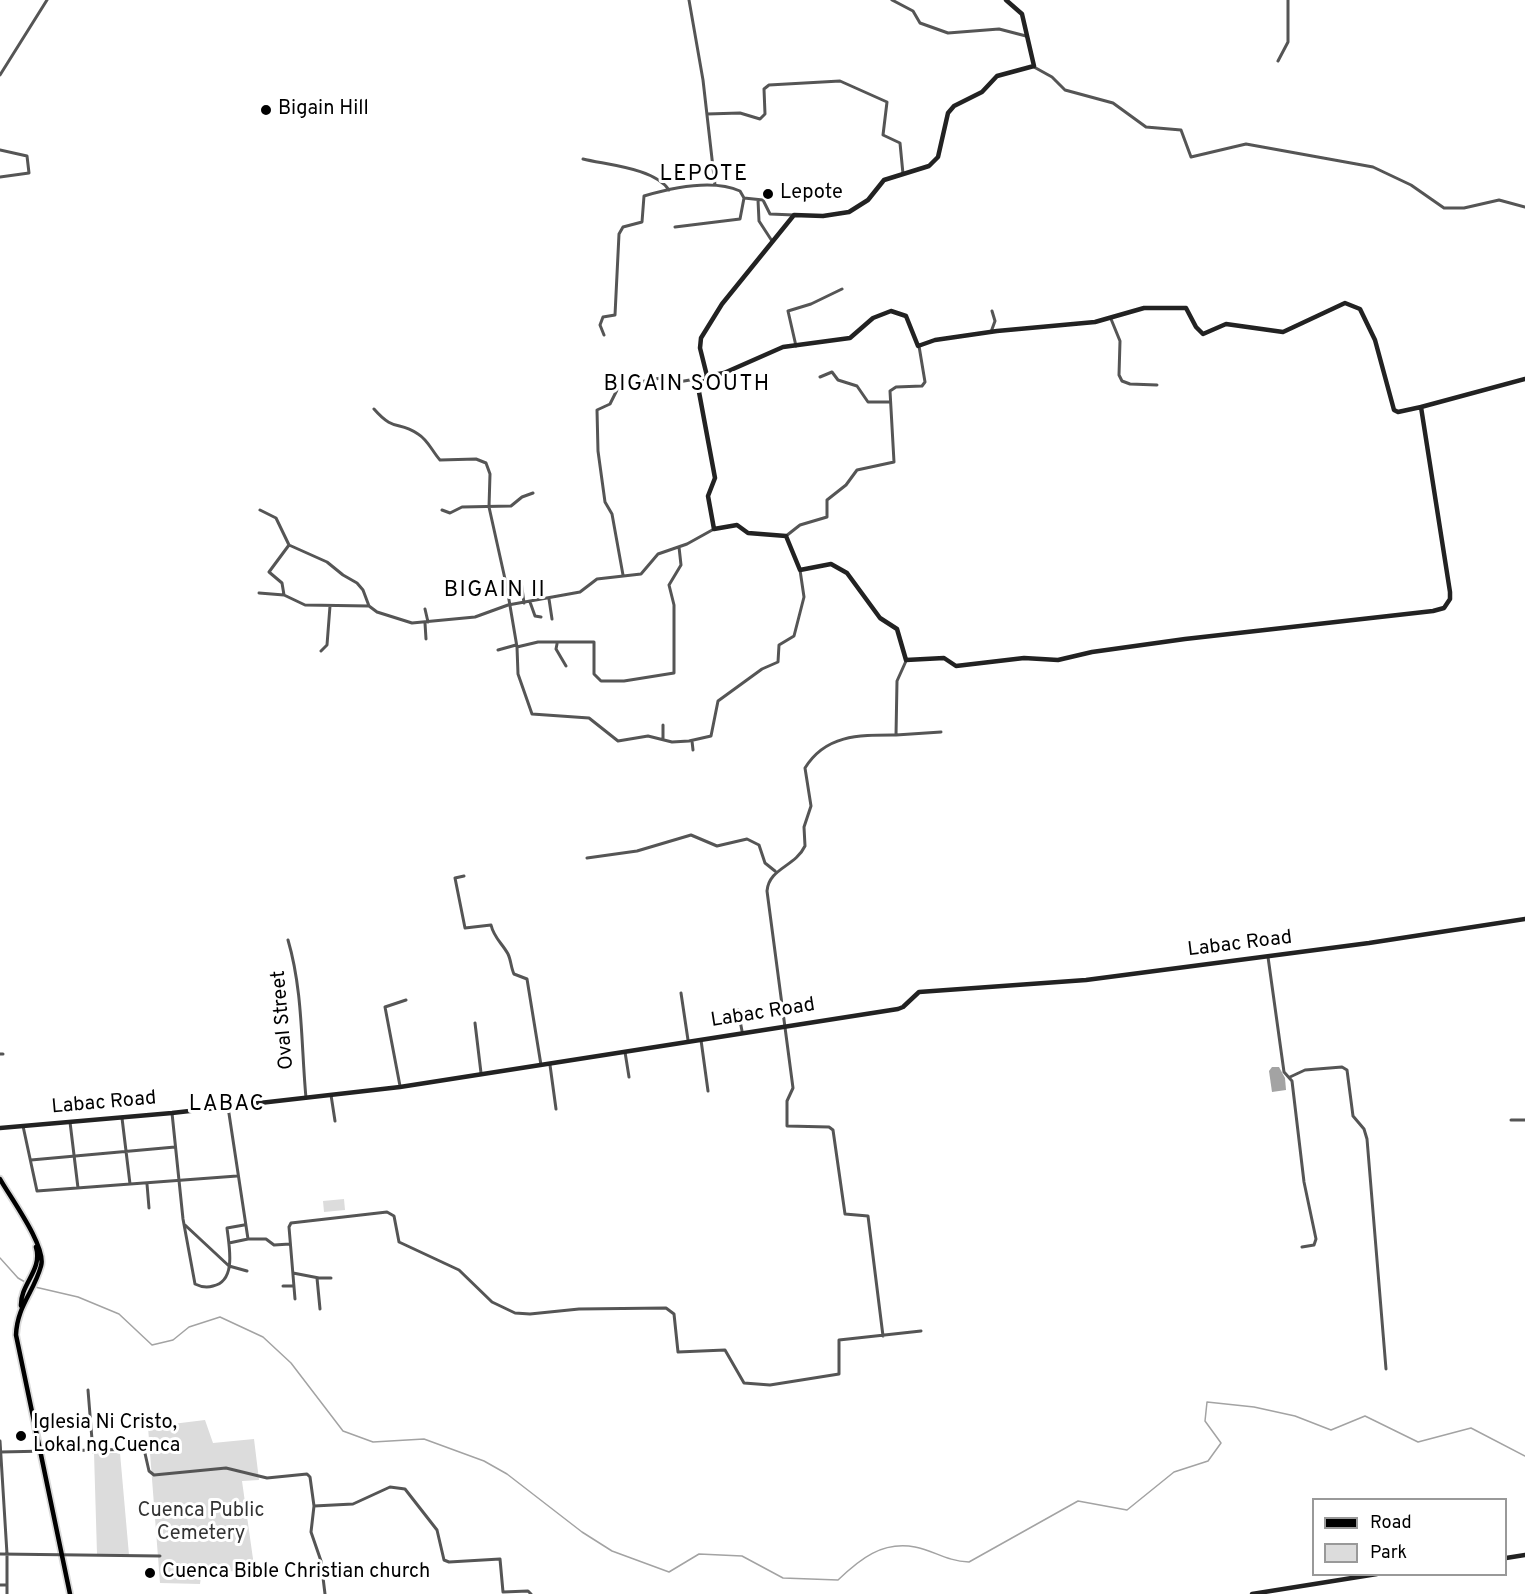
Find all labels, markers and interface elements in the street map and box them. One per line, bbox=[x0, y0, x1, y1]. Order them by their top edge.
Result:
place label: Bigain Hill bbox=[278, 98, 369, 122]
marker: Bigain Hill bbox=[259, 103, 273, 117]
district label: LEPOTE bbox=[659, 163, 749, 189]
place label: Lepote bbox=[780, 182, 843, 206]
marker: Lepote bbox=[761, 187, 775, 201]
district label: BIGAIN SOUTH bbox=[603, 373, 771, 399]
district label: BIGAIN II bbox=[444, 579, 546, 605]
street label: Labac Road bbox=[1186, 927, 1294, 963]
street label: Oval Street bbox=[268, 969, 300, 1071]
street label: Labac Road bbox=[709, 994, 817, 1034]
street label: Labac Road bbox=[51, 1087, 157, 1121]
district label: LABAC bbox=[189, 1093, 265, 1119]
place label: Iglesia Ni Cristo, Lokal ng Cuenca bbox=[33, 1412, 180, 1459]
marker: Iglesia Ni Cristo, Lokal ng Cuenca bbox=[14, 1429, 28, 1443]
legend bbox=[1312, 1498, 1507, 1576]
park label: Cuenca Public Cemetery bbox=[138, 1500, 264, 1547]
text: Road bbox=[1370, 1512, 1412, 1535]
text: Park bbox=[1370, 1542, 1407, 1565]
place label: Cuenca Bible Christian church bbox=[162, 1561, 430, 1585]
marker: Cuenca Bible Christian church bbox=[143, 1566, 157, 1580]

